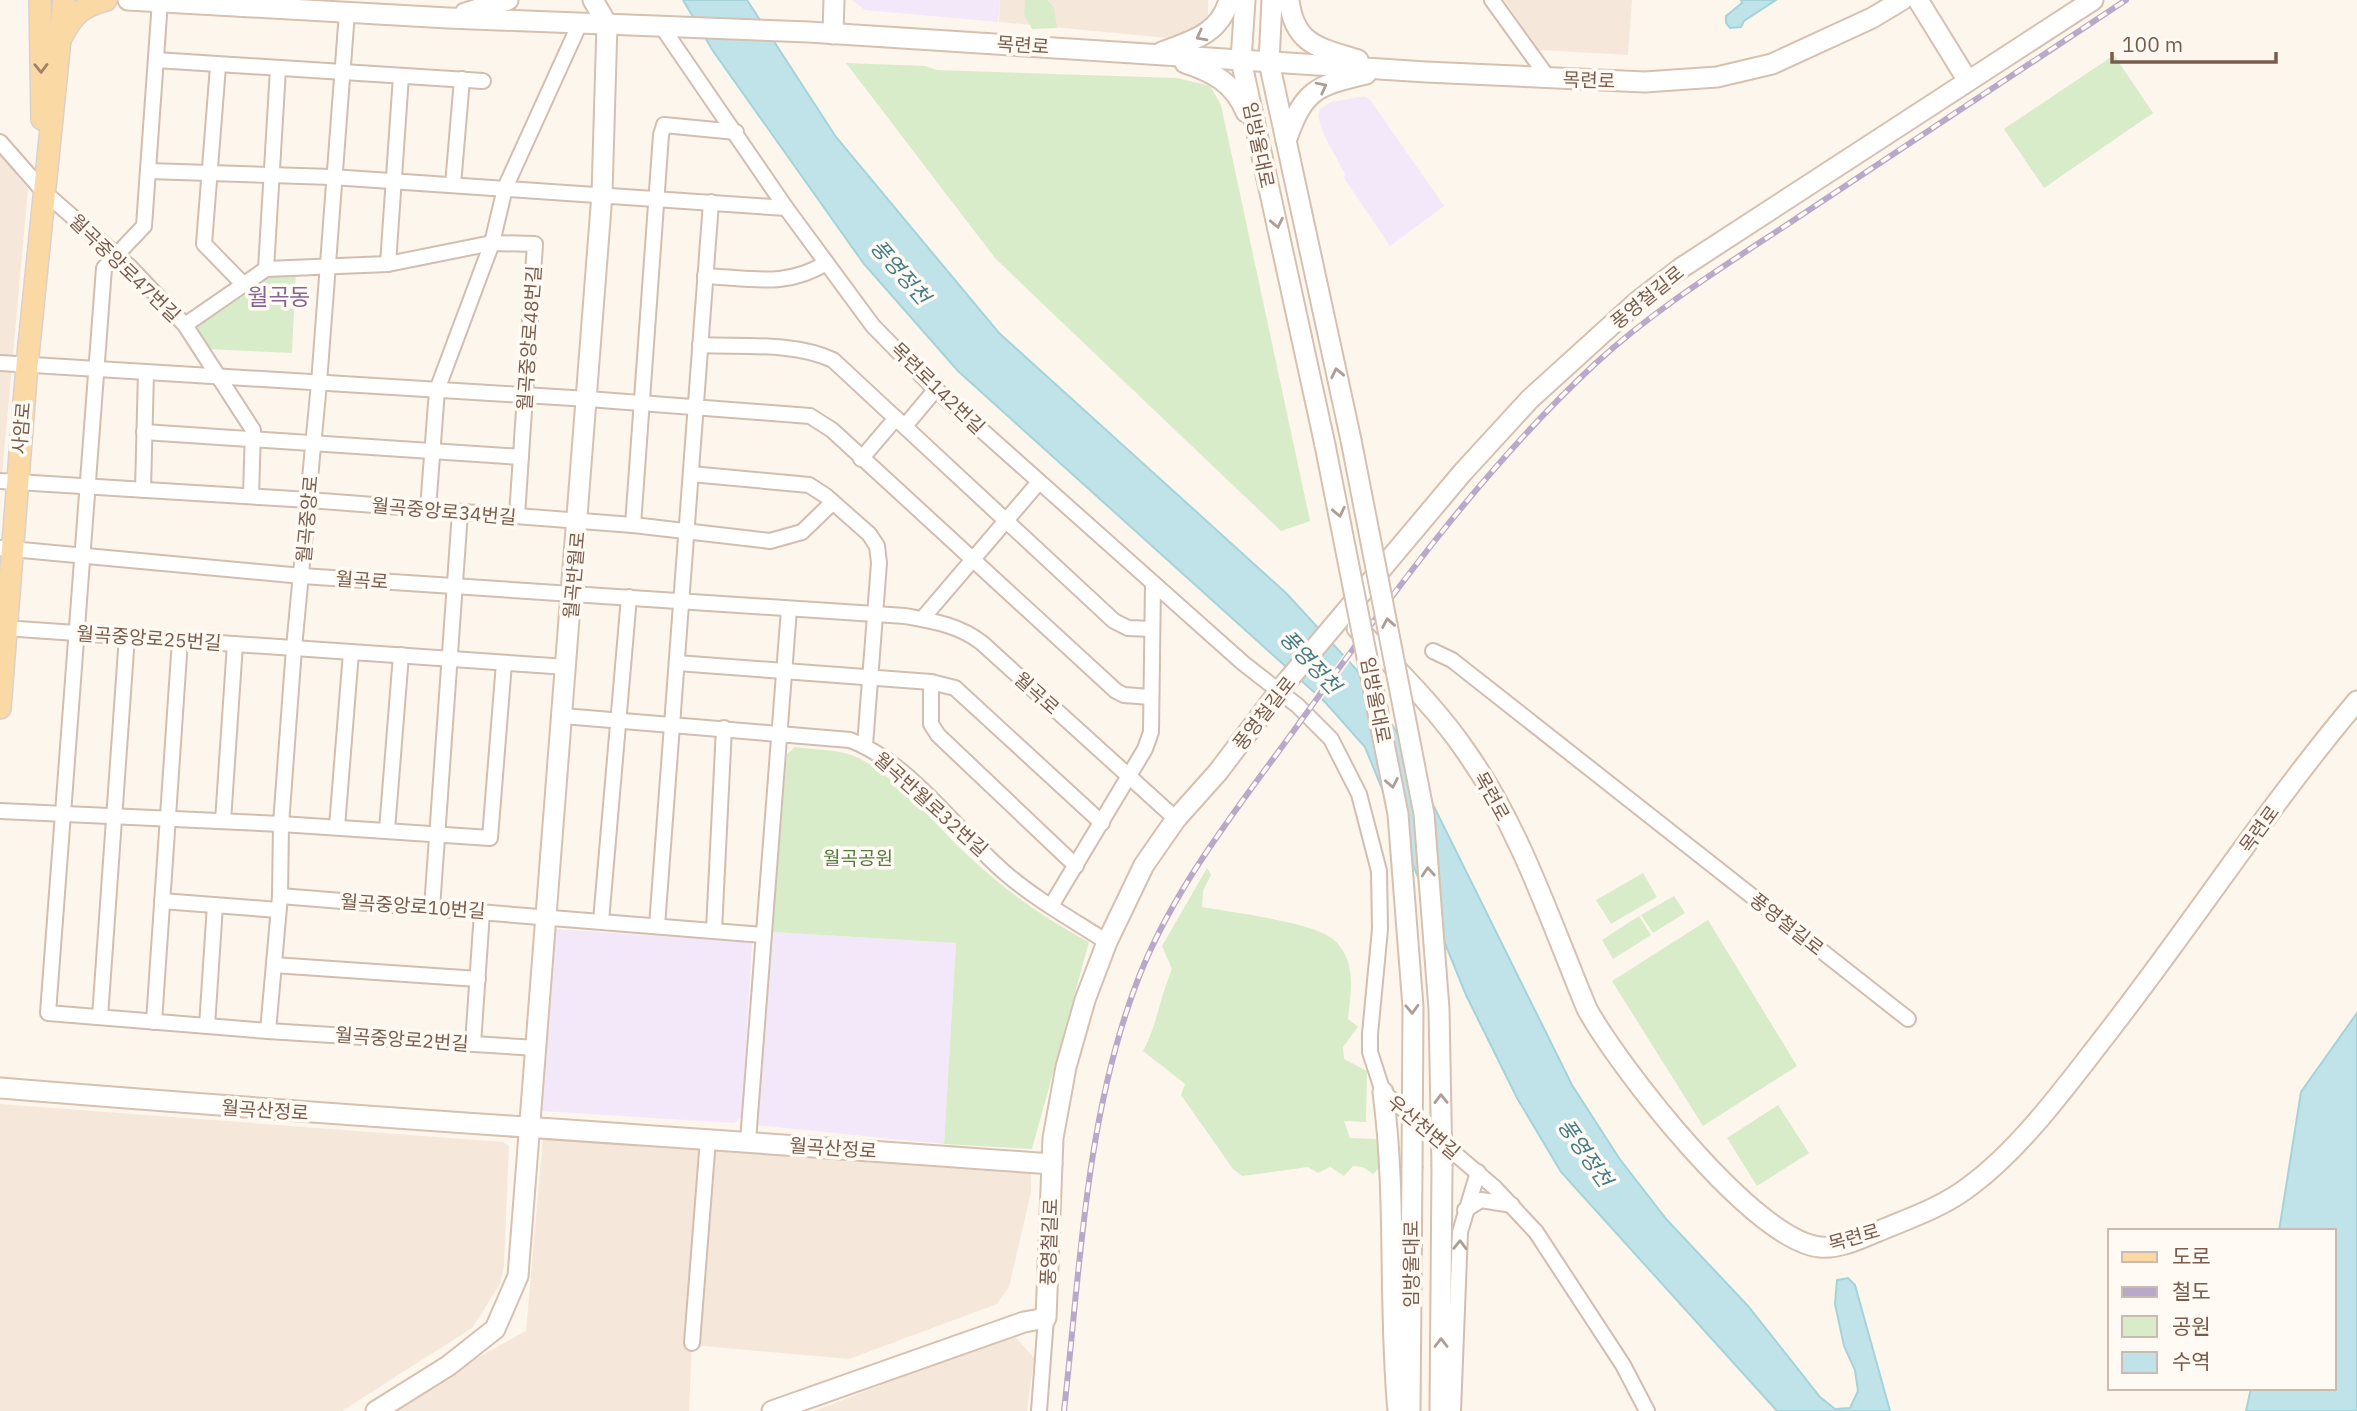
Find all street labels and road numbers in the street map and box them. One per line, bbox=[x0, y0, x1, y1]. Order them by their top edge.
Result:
street label: 목련로 bbox=[996, 31, 1050, 59]
street label: 목련로 bbox=[1562, 67, 1616, 93]
street label: 임방울대로 bbox=[1238, 100, 1280, 190]
street label: 월곡중앙로47번길 bbox=[64, 209, 186, 327]
street label: 풍영철길로 bbox=[1605, 260, 1689, 334]
street label: 월곡중앙로48번길 bbox=[512, 265, 546, 411]
street label: 목련로142번길 bbox=[886, 337, 990, 439]
street label: 사암로 bbox=[7, 401, 35, 455]
street label: 월곡중앙로 bbox=[291, 474, 323, 564]
street label: 월곡중앙로34번길 bbox=[371, 493, 517, 529]
street label: 월곡반월로 bbox=[558, 530, 590, 620]
street label: 월곡로 bbox=[335, 566, 389, 594]
street label: 월곡중앙로25번길 bbox=[76, 621, 222, 655]
street label: 임방울대로 bbox=[1356, 655, 1396, 745]
street label: 월곡로 bbox=[1009, 667, 1065, 719]
street label: 풍영철길로 bbox=[1228, 671, 1300, 755]
street label: 월곡반월로32번길 bbox=[869, 747, 993, 861]
street label: 목련로 bbox=[1469, 767, 1515, 825]
street label: 목련로 bbox=[2234, 801, 2284, 857]
street label: 풍영철길로 bbox=[1745, 888, 1829, 960]
street label: 월곡중앙로10번길 bbox=[340, 889, 486, 923]
street label: 월곡중앙로2번길 bbox=[334, 1022, 470, 1056]
street label: 우산천변길 bbox=[1383, 1090, 1465, 1164]
street label: 월곡산정로 bbox=[221, 1095, 309, 1125]
street label: 월곡산정로 bbox=[789, 1133, 877, 1163]
street label: 풍영철길로 bbox=[1035, 1198, 1063, 1286]
street label: 목련로 bbox=[1825, 1218, 1883, 1256]
street label: 임방울대로 bbox=[1399, 1220, 1423, 1308]

